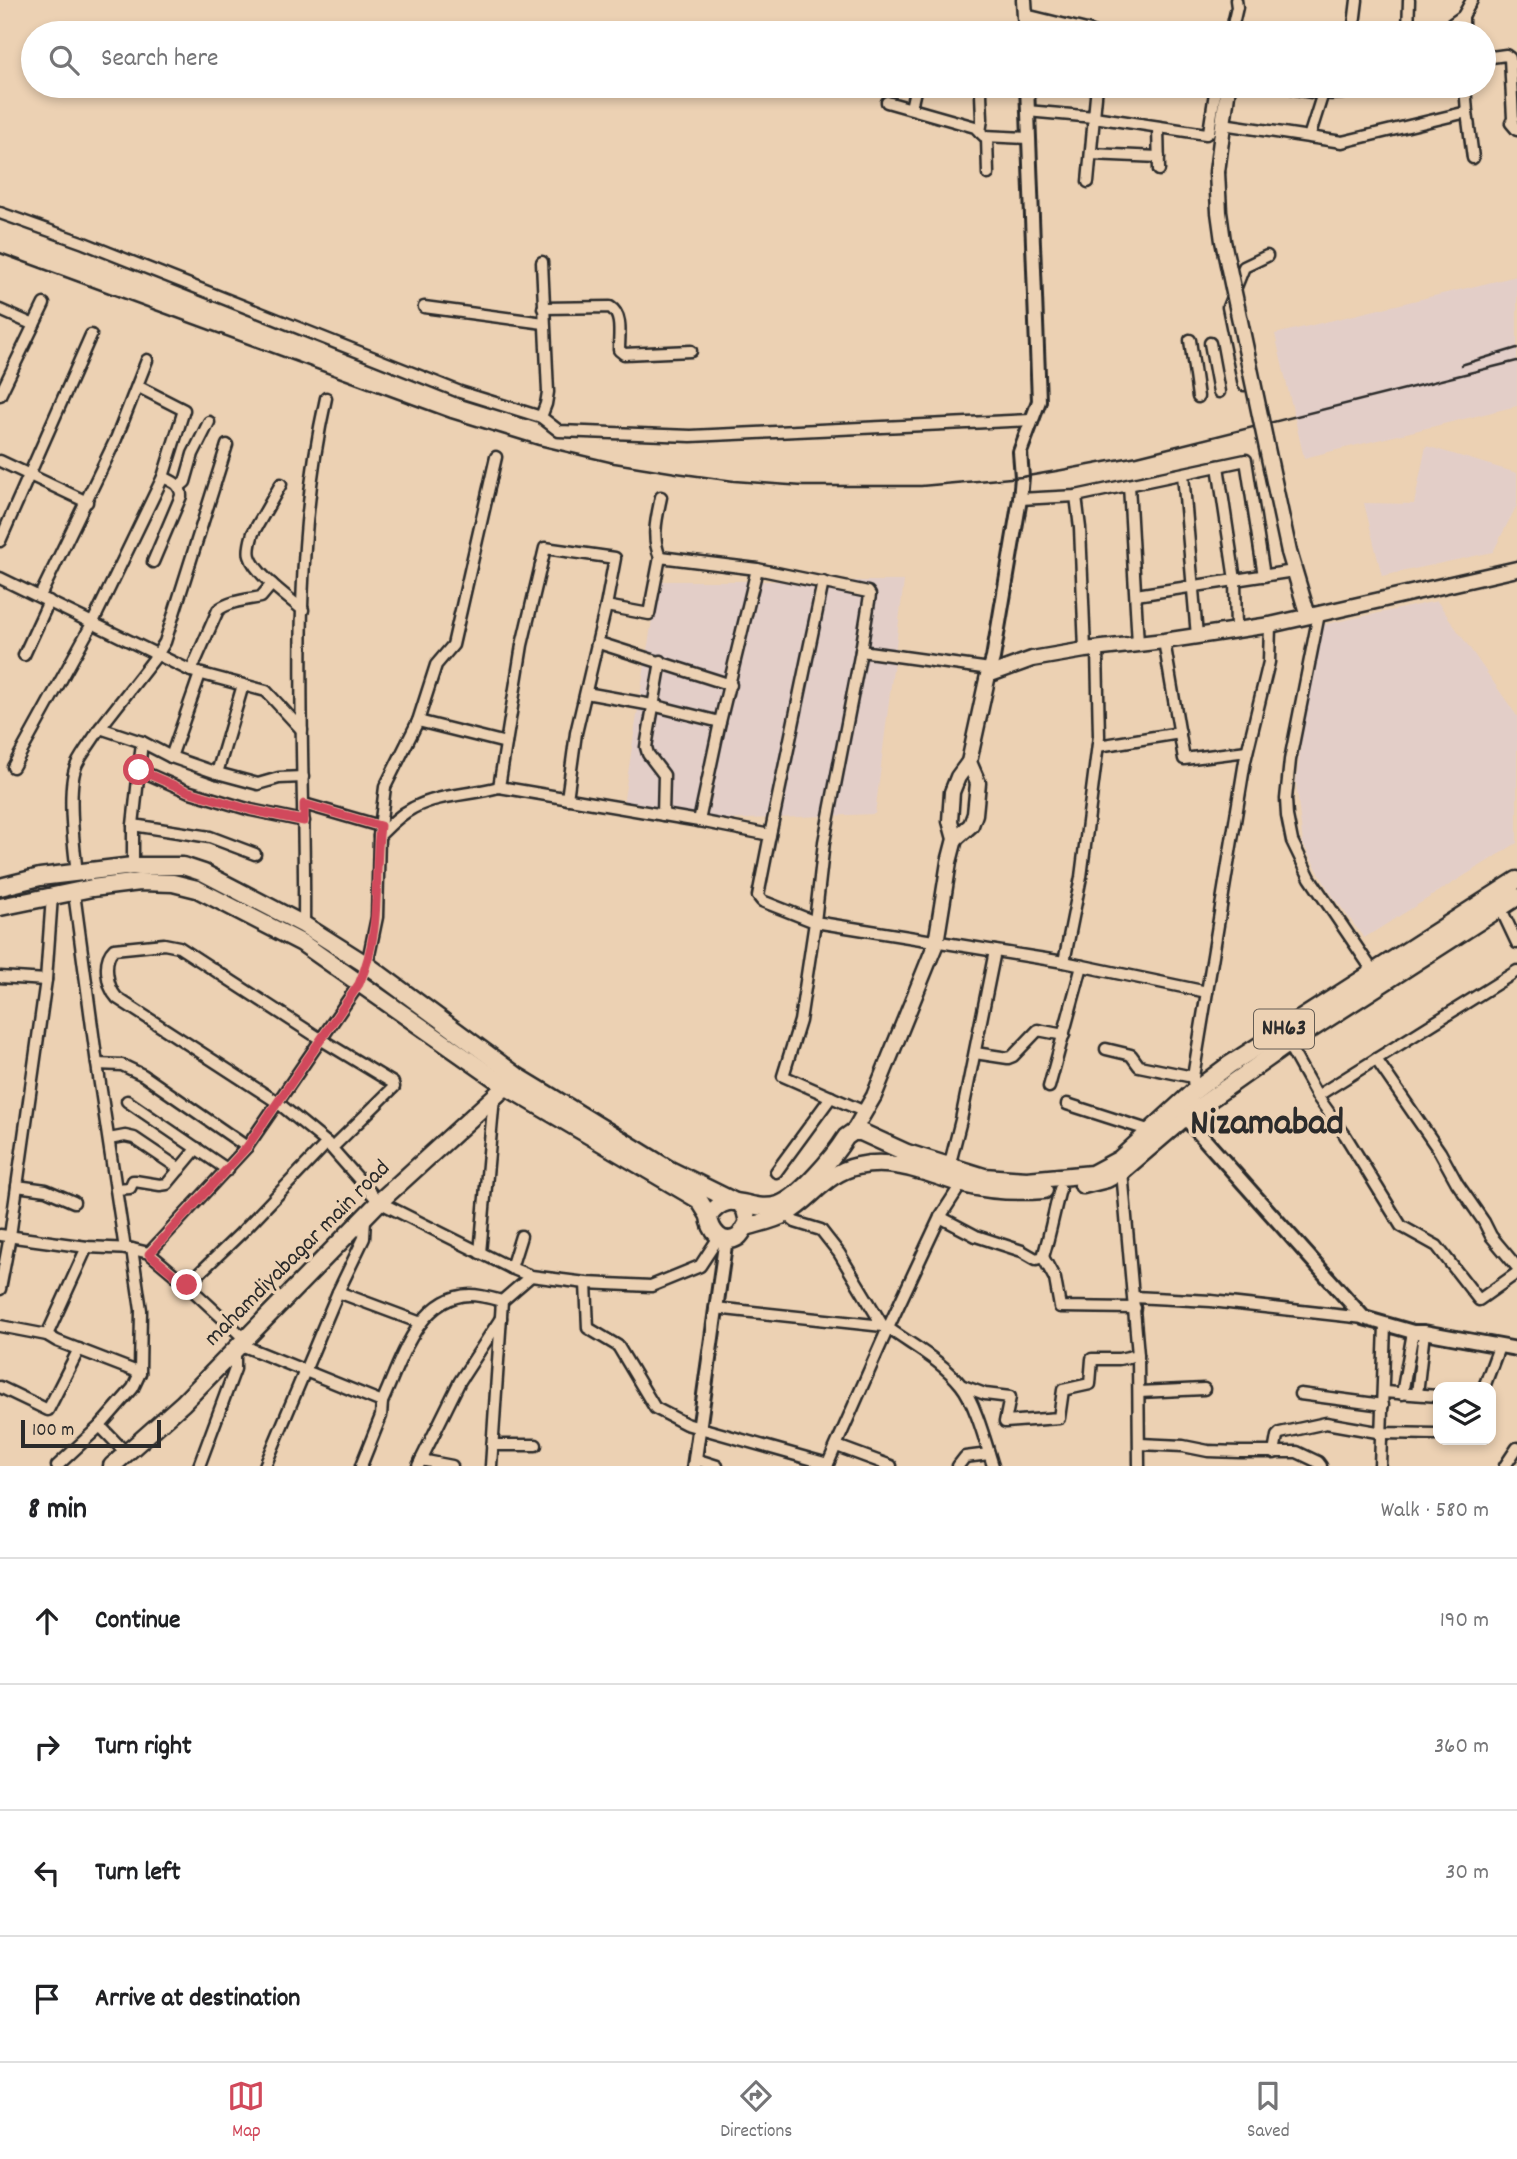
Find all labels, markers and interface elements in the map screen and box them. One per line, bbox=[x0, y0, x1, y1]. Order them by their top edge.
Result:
search box bbox=[21, 21, 1496, 98]
icon: search bbox=[45, 41, 83, 79]
text: Search here bbox=[101, 41, 219, 78]
route start bbox=[123, 754, 154, 785]
road number: NH63 bbox=[1254, 1010, 1314, 1048]
district label: Nizamabad bbox=[1190, 1098, 1344, 1153]
street label: mahamdiyabagar main road bbox=[197, 1153, 399, 1355]
route end bbox=[171, 1269, 202, 1300]
map controls bbox=[1433, 1382, 1496, 1445]
button: layers bbox=[1433, 1382, 1496, 1445]
scale bar bbox=[21, 1417, 161, 1449]
text: 100 m bbox=[32, 1418, 74, 1445]
text: 8 min bbox=[28, 1490, 87, 1533]
text: Walk · 580 m bbox=[1381, 1495, 1489, 1528]
icon: ahead bbox=[28, 1602, 66, 1640]
text: Continue bbox=[95, 1603, 180, 1640]
text: 190 m bbox=[1440, 1605, 1489, 1638]
icon: right bbox=[28, 1728, 66, 1766]
text: Turn right bbox=[95, 1729, 192, 1766]
text: 360 m bbox=[1434, 1731, 1489, 1764]
icon: left bbox=[28, 1854, 66, 1892]
text: Turn left bbox=[95, 1855, 181, 1892]
text: 30 m bbox=[1445, 1857, 1489, 1890]
icon: arrive bbox=[28, 1980, 66, 2018]
text: Arrive at destination bbox=[95, 1981, 300, 2018]
tab: Map bbox=[227, 2077, 265, 2146]
tab: Directions bbox=[720, 2077, 792, 2146]
tab: Saved bbox=[1247, 2077, 1290, 2146]

